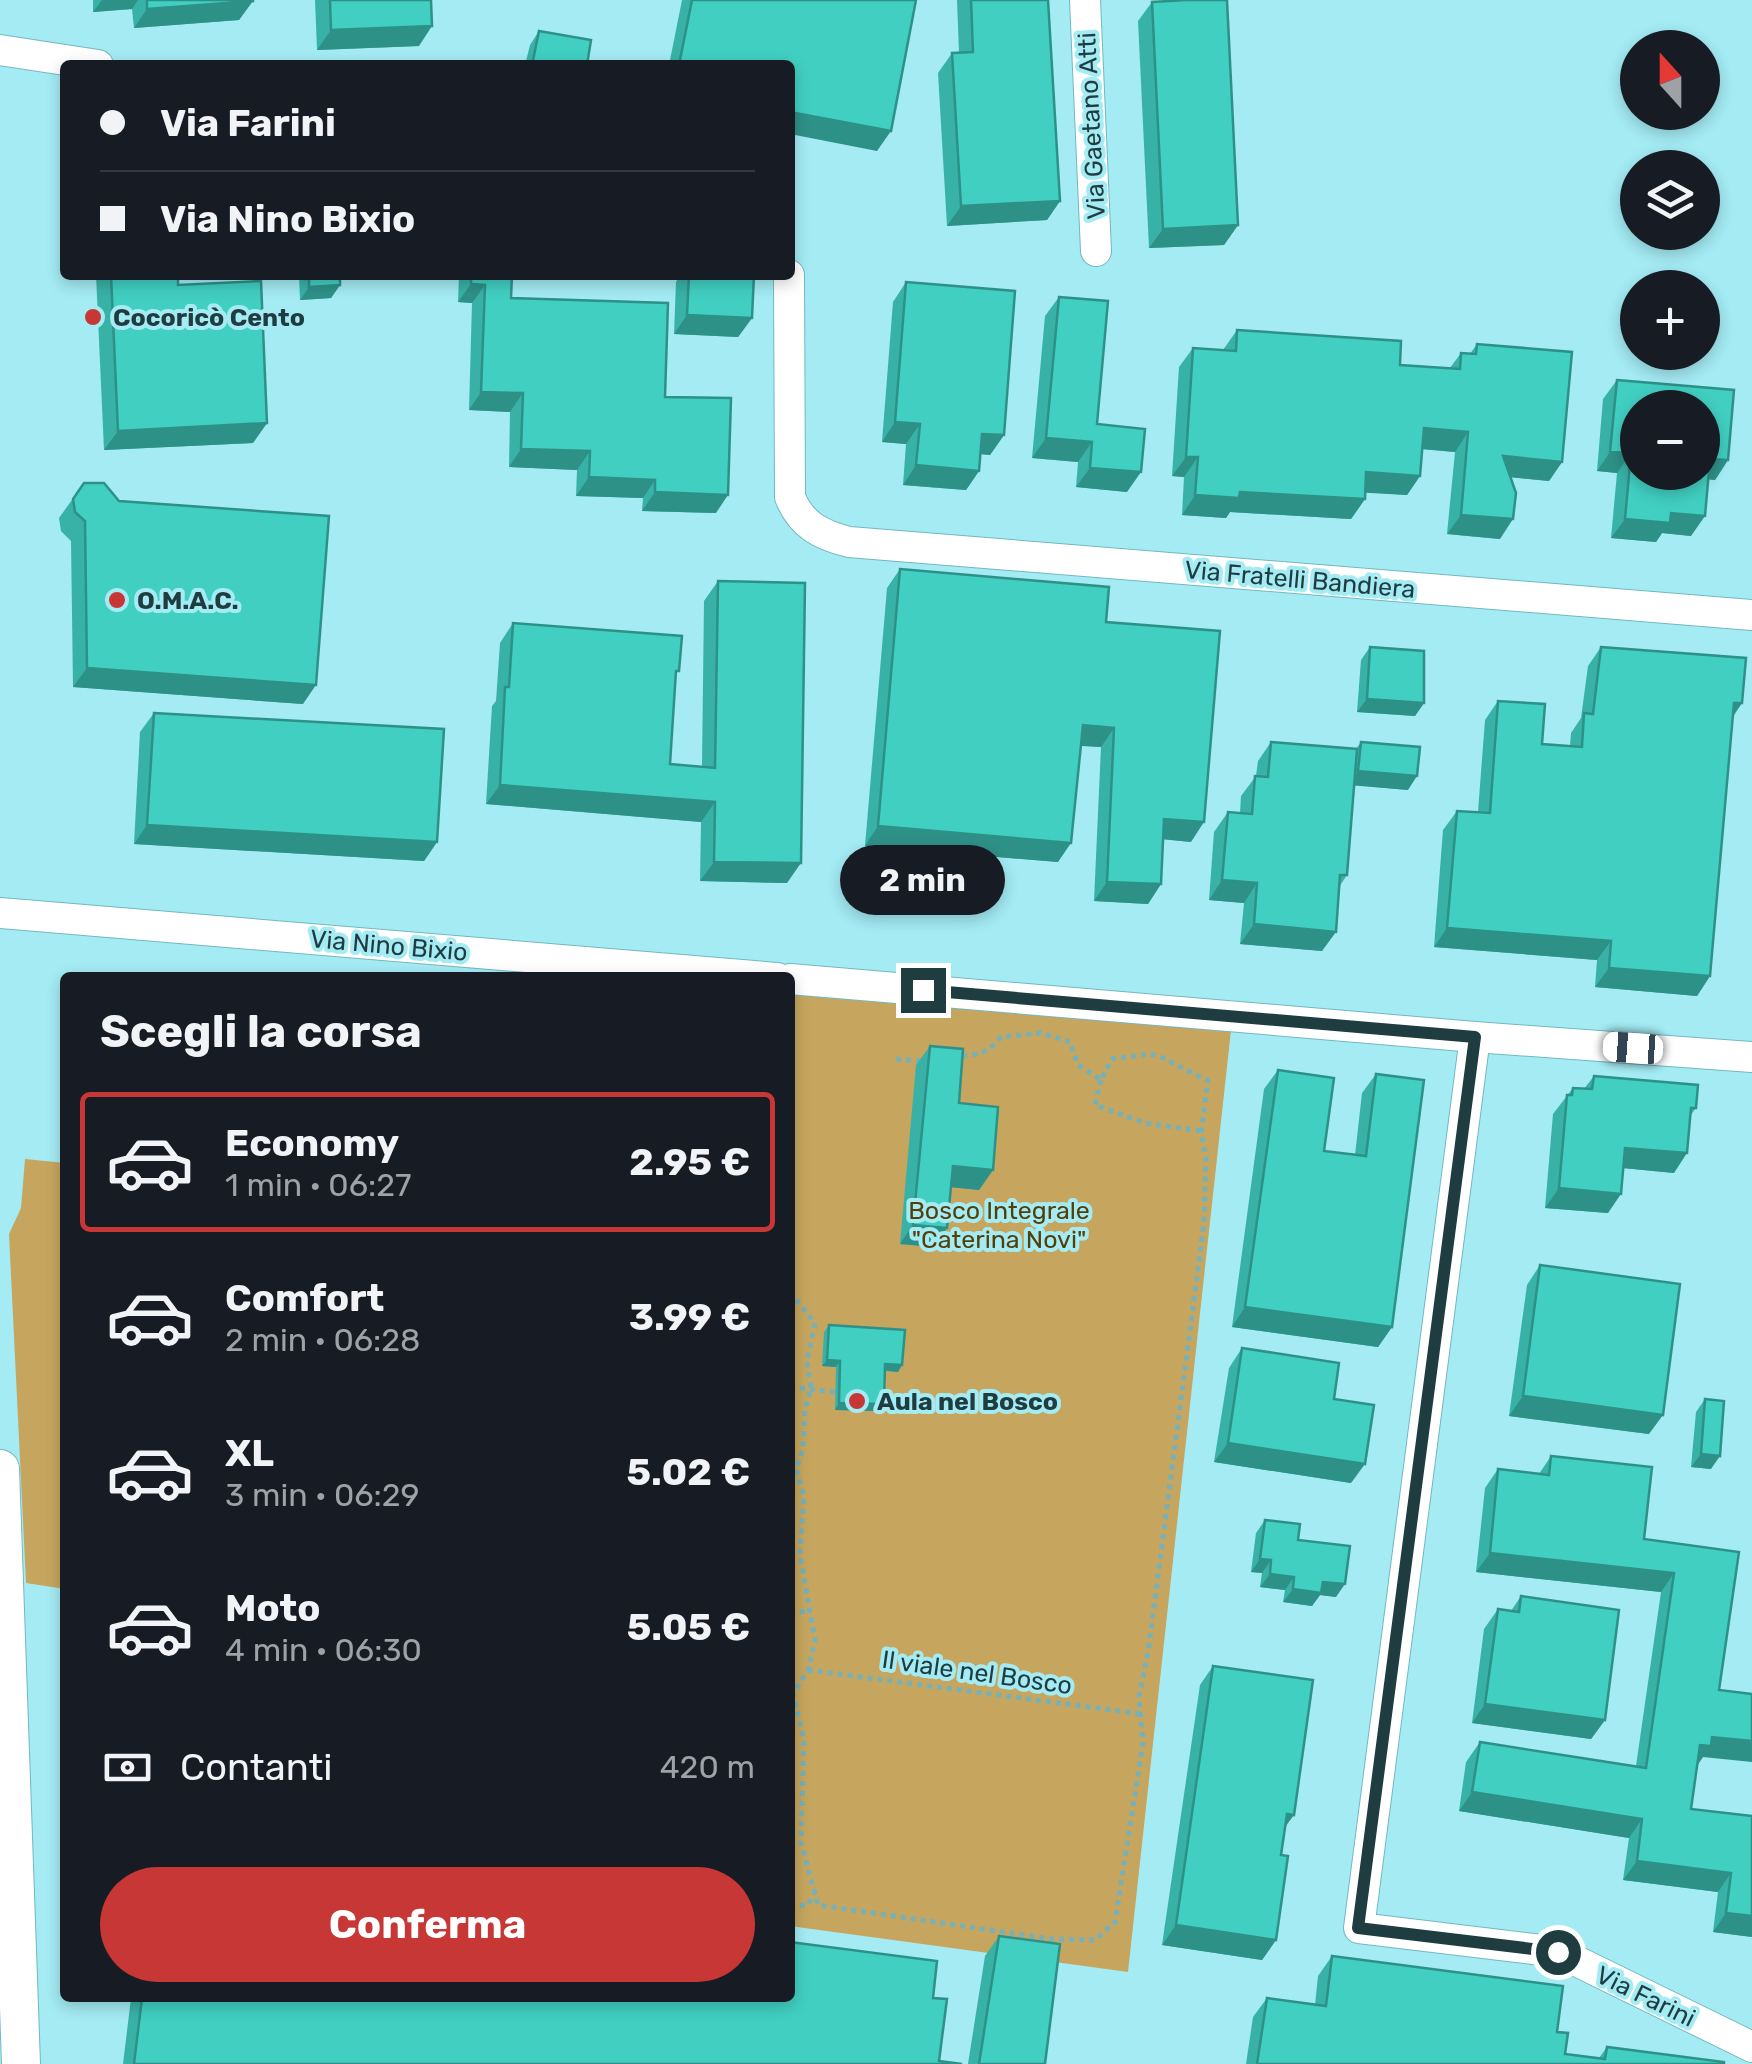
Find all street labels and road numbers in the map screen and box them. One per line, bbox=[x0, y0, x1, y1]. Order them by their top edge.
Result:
street label: Via Gaetano Atti bbox=[1072, 32, 1111, 220]
street label: Via Fratelli Bandiera bbox=[1183, 555, 1416, 604]
street label: Via Nino Bixio bbox=[309, 924, 469, 967]
street label: Il viale nel Bosco bbox=[880, 1645, 1074, 1700]
street label: Via Farini bbox=[1591, 1960, 1700, 2033]

